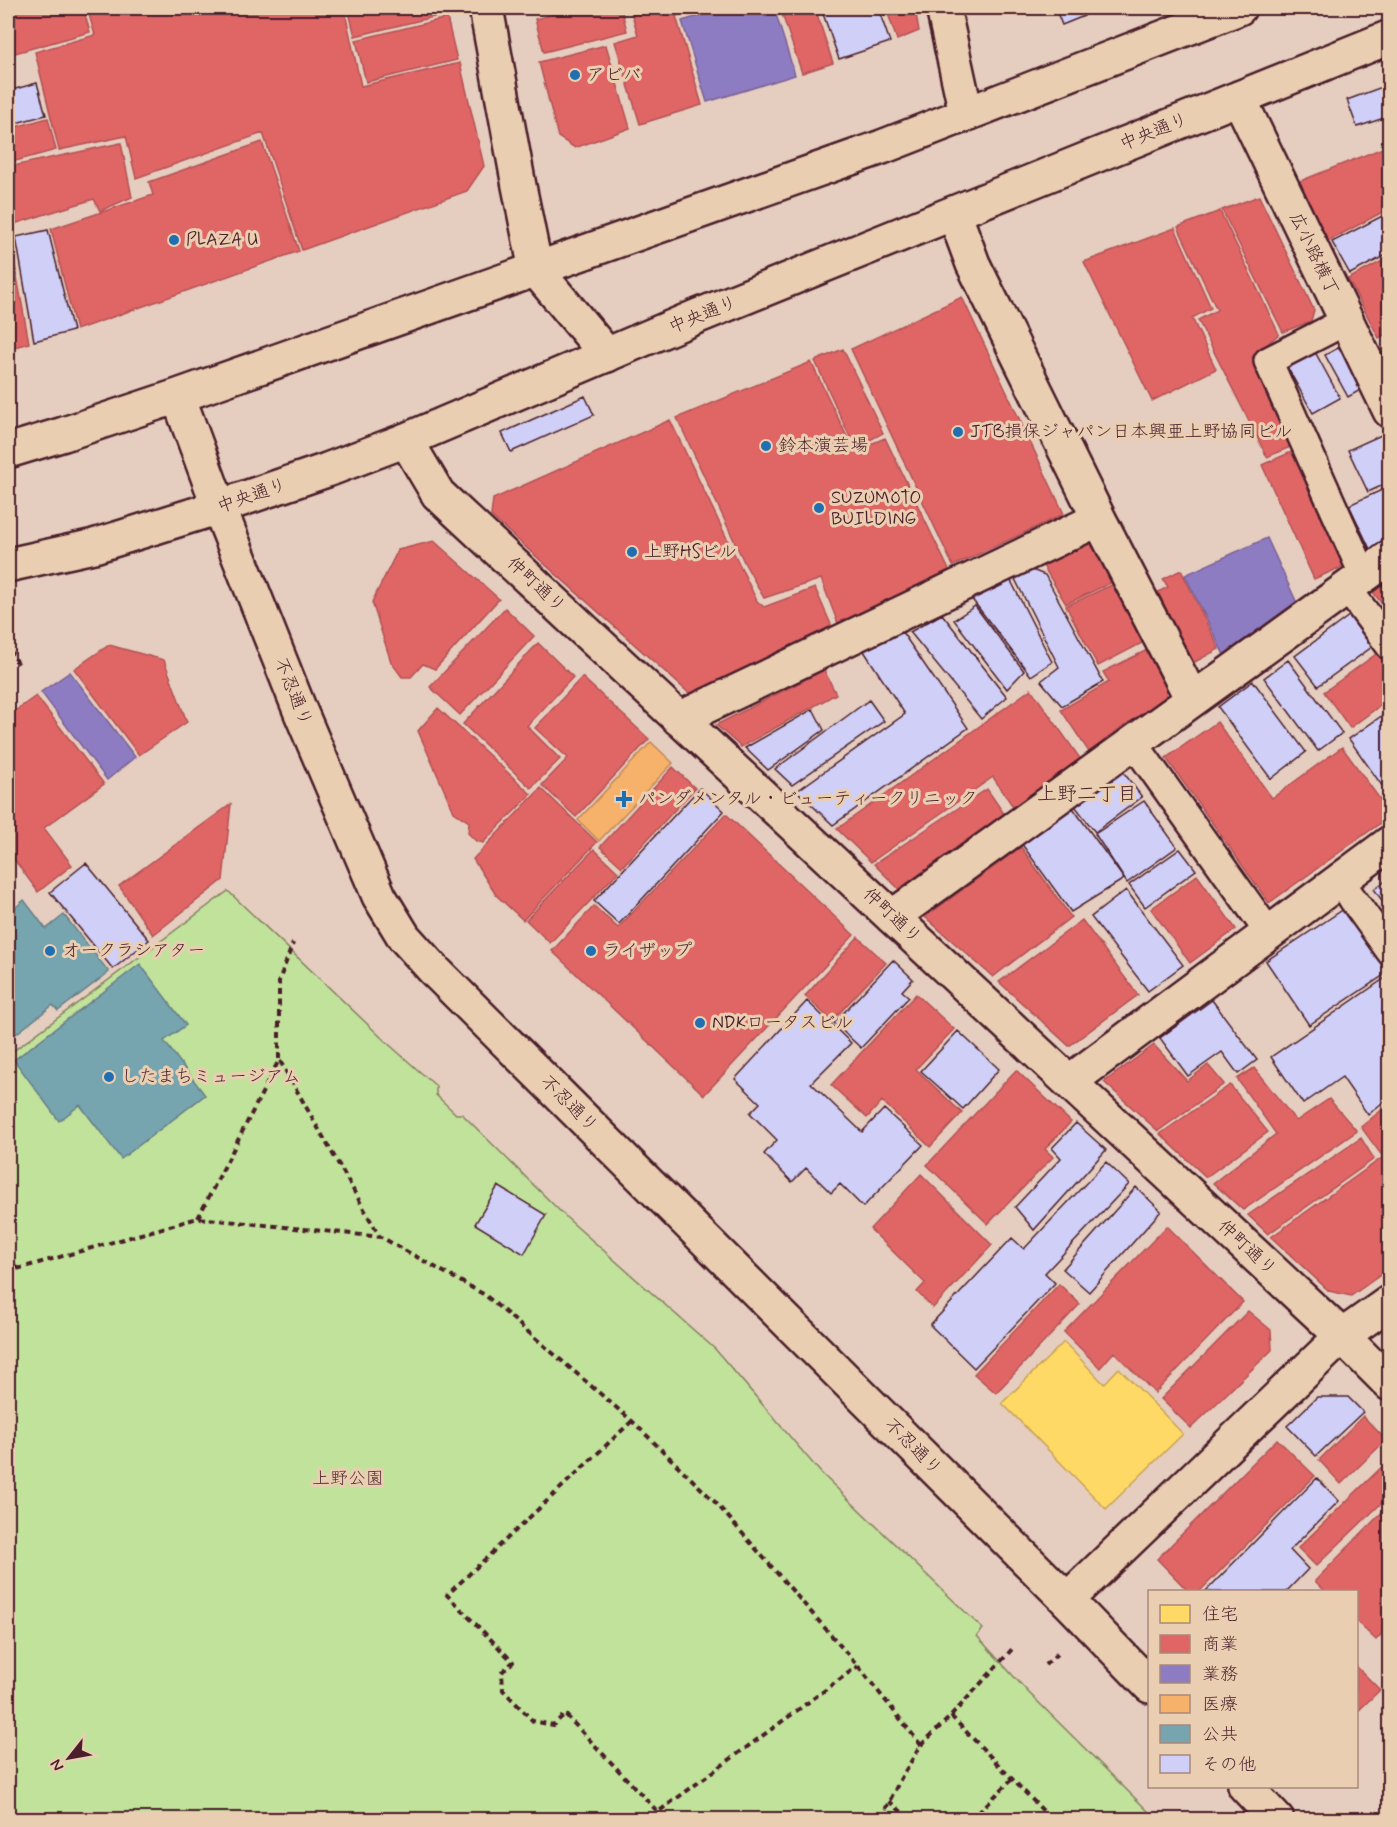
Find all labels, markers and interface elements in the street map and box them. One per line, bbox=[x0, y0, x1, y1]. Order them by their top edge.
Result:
place label: アビバ bbox=[587, 63, 641, 87]
marker: アビバ bbox=[568, 68, 582, 82]
street label: 中央通り bbox=[1116, 107, 1192, 157]
street label: 広小路横丁 bbox=[1283, 208, 1345, 300]
place label: PLAZA U bbox=[186, 228, 258, 252]
marker: PLAZA U bbox=[167, 233, 181, 247]
street label: 中央通り bbox=[665, 290, 741, 340]
place label: JTB損保ジャパン日本興亜上野協同ビル bbox=[970, 420, 1292, 444]
marker: JTB損保ジャパン日本興亜上野協同ビル bbox=[951, 425, 965, 439]
place label: 鈴本演芸場 bbox=[778, 434, 868, 458]
marker: 鈴本演芸場 bbox=[759, 439, 773, 453]
street label: 中央通り bbox=[214, 473, 290, 519]
place label: SUZUMOTO BUILDING bbox=[831, 486, 921, 531]
marker: SUZUMOTO BUILDING bbox=[812, 501, 826, 515]
place label: 上野HSビル bbox=[644, 540, 737, 564]
marker: 上野HSビル bbox=[625, 545, 639, 559]
street label: 仲町通り bbox=[501, 552, 571, 618]
street label: 不忍通り bbox=[268, 654, 318, 730]
district label: 上野二丁目 bbox=[1037, 781, 1137, 808]
place label: パンダメンタル・ビューティークリニック bbox=[638, 787, 977, 811]
marker: パンダメンタル・ビューティークリニック bbox=[615, 790, 633, 808]
street label: 仲町通り bbox=[857, 883, 927, 949]
place label: オークラシアター bbox=[62, 939, 205, 963]
place label: ライザップ bbox=[603, 939, 692, 963]
marker: オークラシアター bbox=[43, 944, 57, 958]
marker: ライザップ bbox=[584, 944, 598, 958]
place label: NDKロータスビル bbox=[712, 1011, 853, 1035]
marker: NDKロータスビル bbox=[693, 1016, 707, 1030]
place label: したまちミュージアム bbox=[121, 1065, 301, 1089]
marker: したまちミュージアム bbox=[102, 1070, 116, 1084]
street label: 不忍通り bbox=[535, 1070, 603, 1138]
street label: 仲町通り bbox=[1212, 1215, 1282, 1281]
street label: 不忍通り bbox=[879, 1413, 947, 1481]
park label: 上野公園 bbox=[312, 1467, 384, 1491]
legend bbox=[1148, 1590, 1358, 1788]
text: 住宅 bbox=[1202, 1603, 1238, 1627]
text: 商業 bbox=[1202, 1633, 1238, 1657]
text: 業務 bbox=[1202, 1663, 1238, 1687]
text: 医療 bbox=[1202, 1693, 1238, 1717]
text: 公共 bbox=[1202, 1723, 1238, 1747]
north arrow bbox=[39, 1728, 99, 1788]
text: その他 bbox=[1202, 1753, 1256, 1777]
text: N bbox=[46, 1755, 69, 1775]

